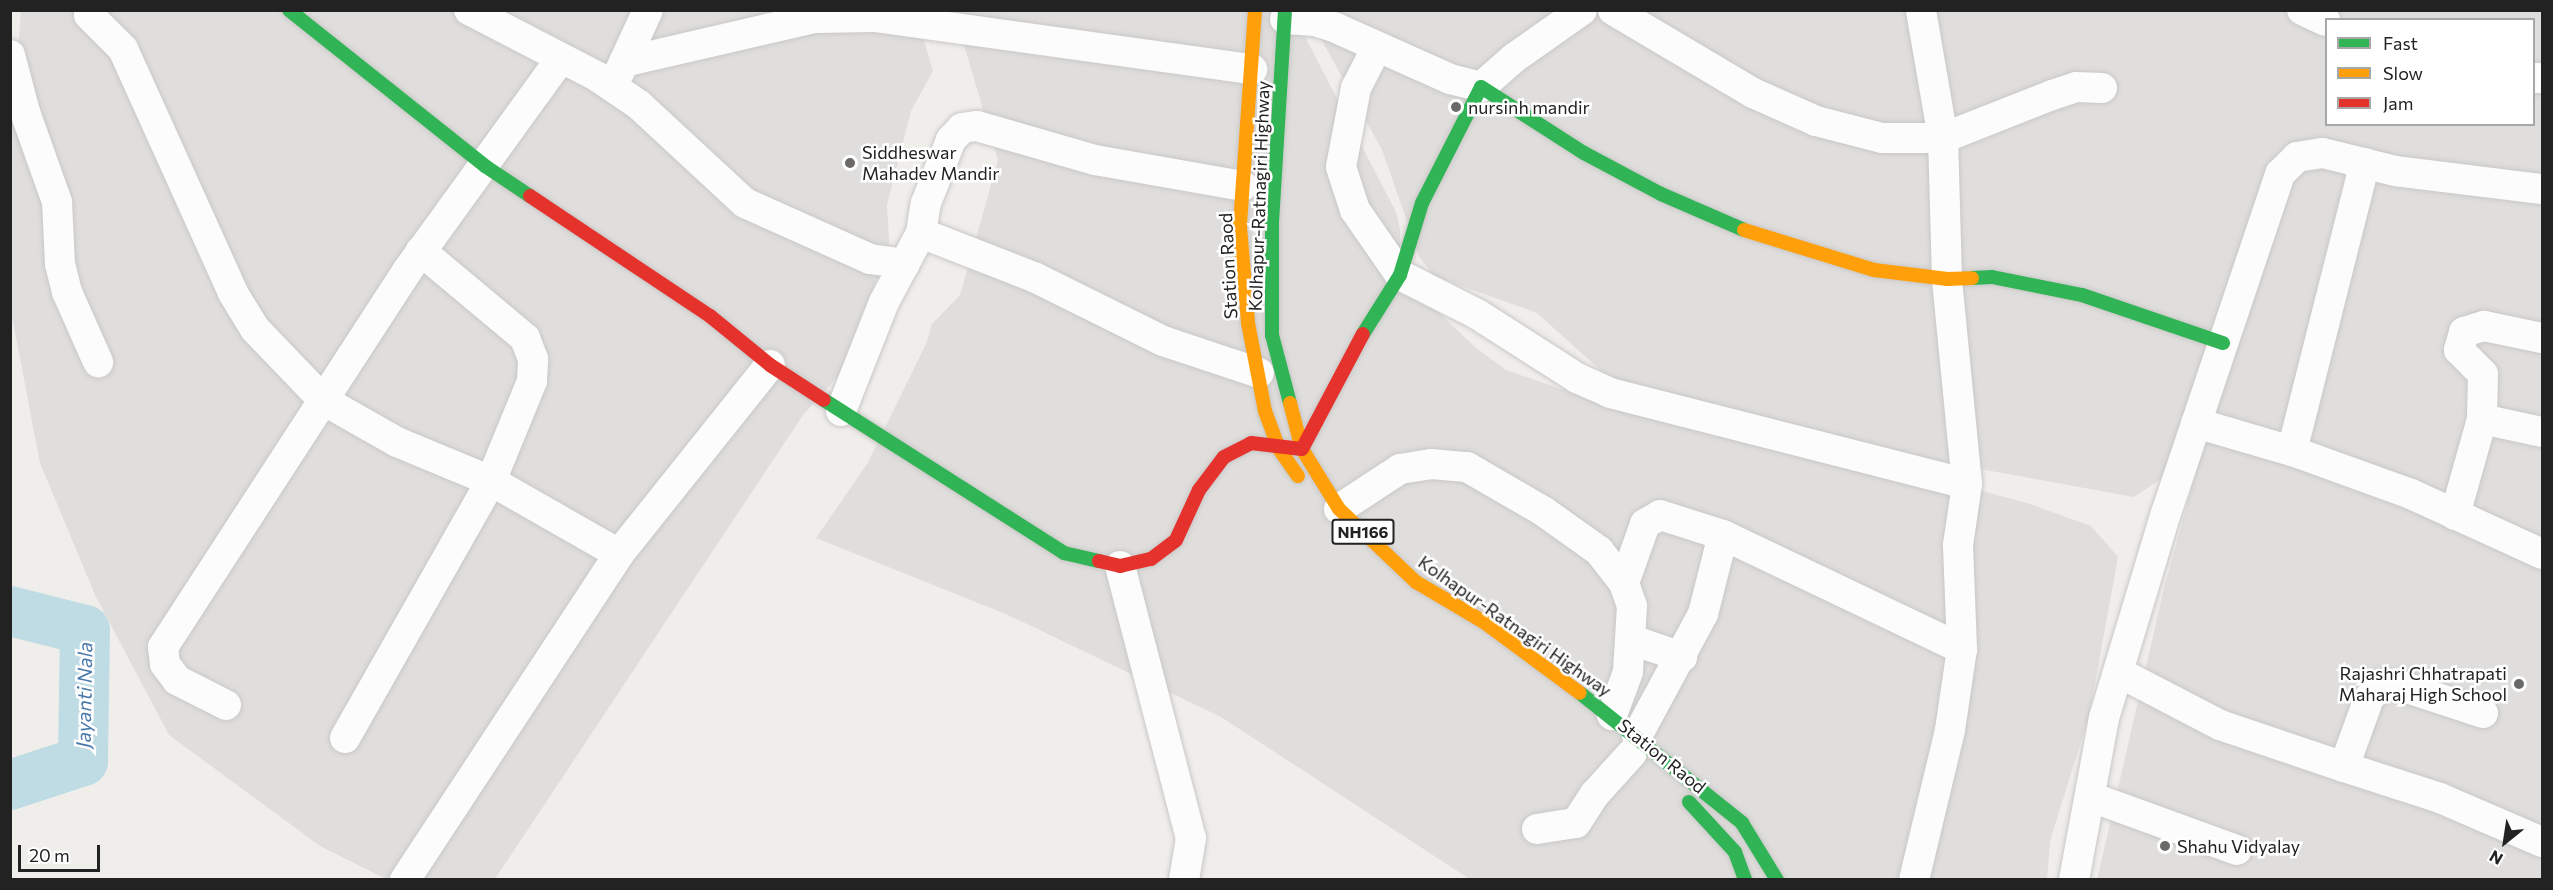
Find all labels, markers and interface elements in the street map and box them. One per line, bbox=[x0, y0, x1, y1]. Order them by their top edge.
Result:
legend bbox=[2325, 18, 2535, 126]
text: Fast bbox=[2383, 32, 2418, 54]
text: Slow bbox=[2383, 62, 2423, 84]
street label: Kolhapur-Ratnagiri Highway bbox=[1244, 80, 1274, 312]
text: Jam bbox=[2383, 92, 2413, 114]
place label: nursinh mandir bbox=[1468, 96, 1590, 118]
marker: nursinh mandir bbox=[1449, 100, 1463, 114]
place label: Siddheswar Mahadev Mandir bbox=[862, 142, 1000, 184]
marker: Siddheswar Mahadev Mandir bbox=[843, 156, 857, 170]
street label: Station Raod bbox=[1214, 212, 1242, 320]
road number: NH166 bbox=[1332, 519, 1394, 545]
street label: Kolhapur-Ratnagiri Highway bbox=[1414, 551, 1616, 701]
water label: Jayanti Nala bbox=[71, 642, 97, 748]
place label: Rajashri Chhatrapati Maharaj High School bbox=[2339, 663, 2507, 706]
marker: Rajashri Chhatrapati Maharaj High School bbox=[2512, 677, 2526, 691]
street label: Station Raod bbox=[1614, 714, 1710, 798]
north arrow bbox=[2475, 812, 2535, 872]
scale bar bbox=[21, 833, 104, 871]
place label: Shahu Vidyalay bbox=[2177, 835, 2300, 857]
marker: Shahu Vidyalay bbox=[2158, 839, 2172, 853]
text: 20 m bbox=[29, 844, 70, 866]
text: N bbox=[2486, 847, 2506, 869]

